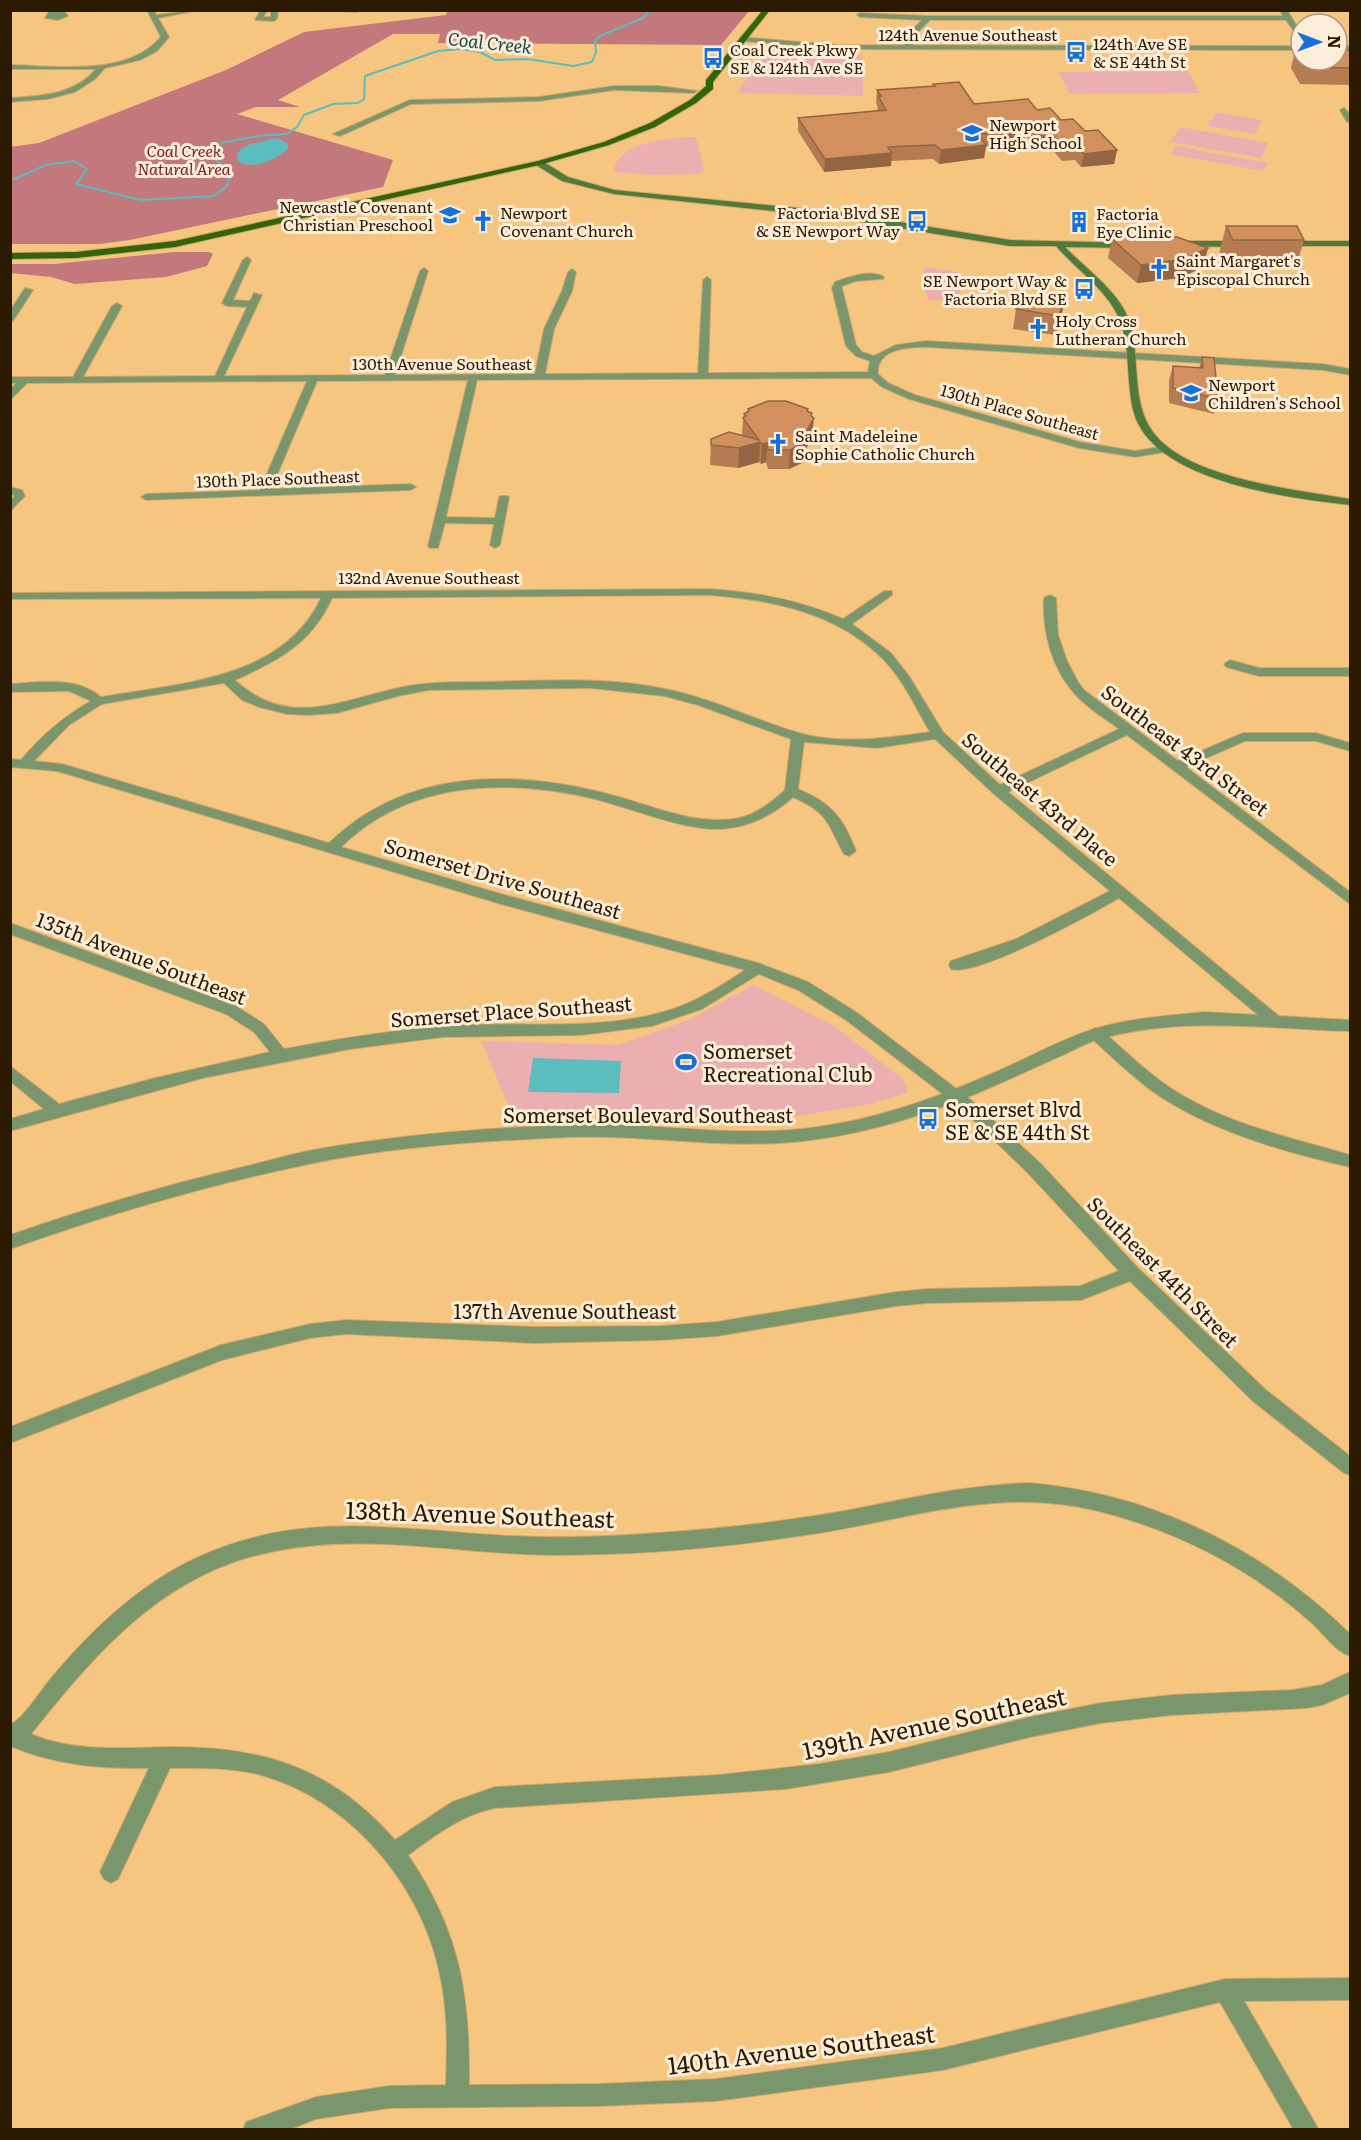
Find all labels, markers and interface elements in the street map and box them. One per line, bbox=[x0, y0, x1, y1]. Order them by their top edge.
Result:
north arrow bbox=[1289, 12, 1349, 72]
street label: 124th Avenue Southeast bbox=[879, 22, 1058, 46]
water label: Coal Creek bbox=[447, 24, 533, 60]
place label: 124th Ave SE & SE 44th St bbox=[1093, 31, 1187, 73]
text: N bbox=[1323, 35, 1347, 49]
place label: Coal Creek Pkwy SE & 124th Ave SE bbox=[730, 37, 863, 79]
bus stop icon: 124th Ave SE & SE 44th St bbox=[1064, 40, 1088, 64]
bus stop icon: Coal Creek Pkwy SE & 124th Ave SE bbox=[701, 46, 725, 70]
place label: Newport High School bbox=[989, 112, 1082, 154]
school or university icon: Newport High School bbox=[960, 121, 984, 145]
park label: Coal Creek Natural Area bbox=[137, 138, 232, 180]
place label: Newcastle Covenant Christian Preschool bbox=[279, 194, 434, 236]
place label: Newport Covenant Church bbox=[500, 200, 634, 242]
place label: Factoria Blvd SE & SE Newport Way bbox=[756, 200, 901, 242]
place label: Factoria Eye Clinic bbox=[1096, 201, 1172, 243]
school or university icon: Newcastle Covenant Christian Preschool bbox=[438, 203, 462, 227]
church icon: Newport Covenant Church bbox=[471, 209, 495, 233]
bus stop icon: Factoria Blvd SE & SE Newport Way bbox=[905, 209, 929, 233]
building icon: Factoria Eye Clinic bbox=[1067, 210, 1091, 234]
place label: Saint Margaret's Episcopal Church bbox=[1176, 248, 1310, 290]
church icon: Saint Margaret's Episcopal Church bbox=[1147, 257, 1171, 281]
place label: SE Newport Way & Factoria Blvd SE bbox=[923, 268, 1067, 310]
bus stop icon: SE Newport Way & Factoria Blvd SE bbox=[1072, 277, 1096, 301]
place label: Holy Cross Lutheran Church bbox=[1055, 308, 1187, 350]
church icon: Holy Cross Lutheran Church bbox=[1026, 317, 1050, 341]
street label: 130th Avenue Southeast bbox=[352, 351, 532, 375]
place label: Newport Children's School bbox=[1208, 372, 1341, 414]
street label: 130th Place Southeast bbox=[938, 377, 1102, 445]
school or university icon: Newport Children's School bbox=[1179, 381, 1203, 405]
place label: Saint Madeleine Sophie Catholic Church bbox=[795, 423, 976, 465]
church icon: Saint Madeleine Sophie Catholic Church bbox=[766, 432, 790, 456]
street label: 130th Place Southeast bbox=[196, 463, 361, 493]
street label: 132nd Avenue Southeast bbox=[338, 565, 520, 589]
street label: Southeast 43rd Street bbox=[1096, 676, 1276, 822]
street label: Southeast 43rd Place bbox=[956, 724, 1126, 872]
street label: Somerset Drive Southeast bbox=[381, 829, 625, 925]
street label: 135th Avenue Southeast bbox=[32, 903, 252, 1011]
street label: Somerset Place Southeast bbox=[389, 987, 633, 1033]
place label: Somerset Recreational Club bbox=[703, 1035, 873, 1088]
sports icon: Somerset Recreational Club bbox=[674, 1050, 698, 1074]
place label: Somerset Blvd SE & SE 44th St bbox=[945, 1093, 1090, 1146]
street label: Somerset Boulevard Southeast bbox=[503, 1099, 793, 1129]
bus stop icon: Somerset Blvd SE & SE 44th St bbox=[916, 1107, 940, 1131]
street label: Southeast 44th Street bbox=[1082, 1189, 1246, 1353]
street label: 137th Avenue Southeast bbox=[454, 1295, 676, 1325]
street label: 138th Avenue Southeast bbox=[345, 1491, 615, 1535]
street label: 139th Avenue Southeast bbox=[799, 1677, 1069, 1767]
street label: 140th Avenue Southeast bbox=[665, 2014, 937, 2082]

